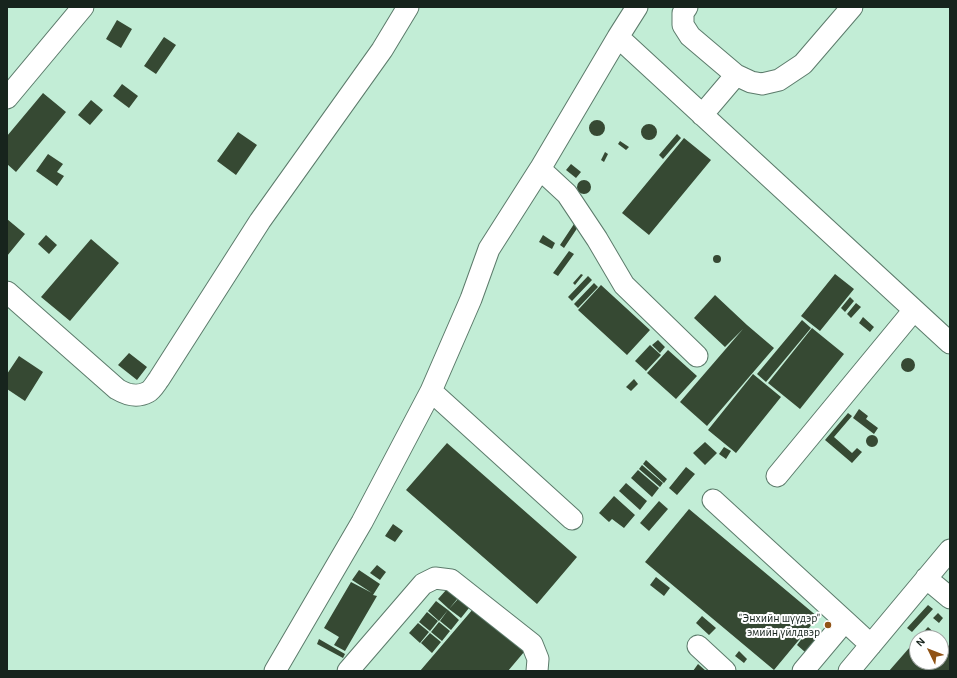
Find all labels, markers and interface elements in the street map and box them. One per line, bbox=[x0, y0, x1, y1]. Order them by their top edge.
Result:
place label: "Энхийн шүүдэр" эмийн үйлдвэр bbox=[739, 611, 820, 639]
marker: "Энхийн шүүдэр" эмийн үйлдвэр bbox=[823, 620, 833, 630]
north arrow bbox=[909, 630, 949, 670]
text: N bbox=[914, 636, 927, 649]

